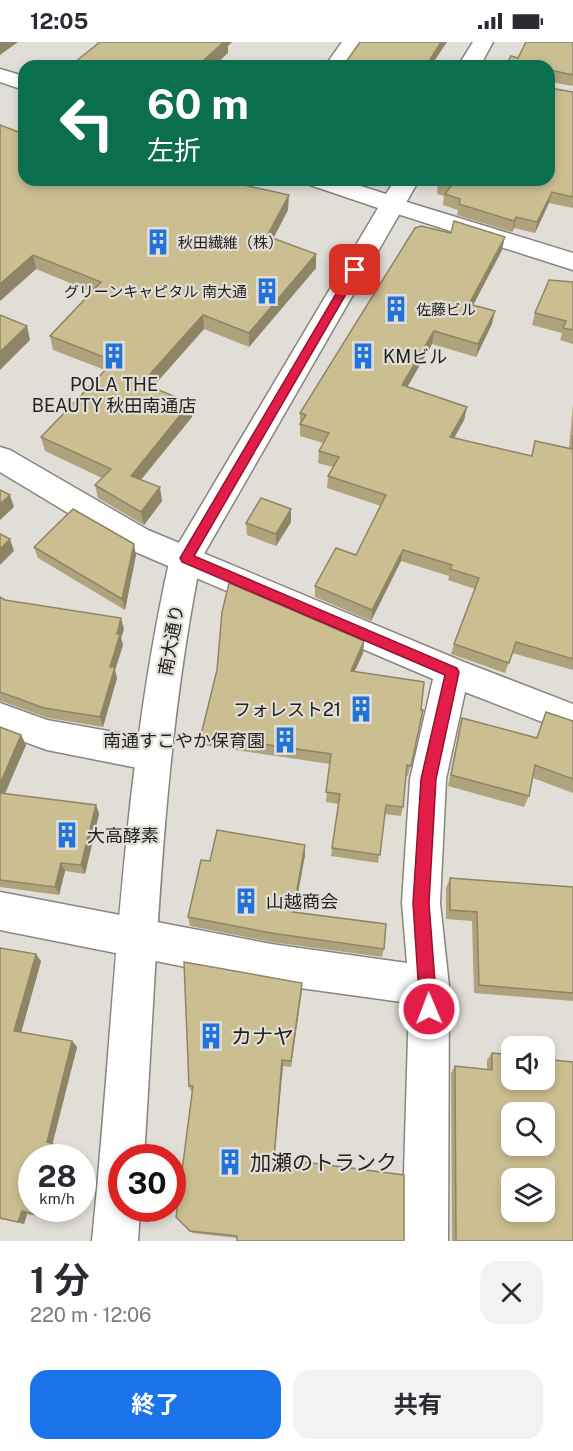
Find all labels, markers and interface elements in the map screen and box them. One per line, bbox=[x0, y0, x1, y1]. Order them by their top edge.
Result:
text: 12:05 bbox=[30, 8, 88, 34]
text: 60 m bbox=[147, 79, 249, 128]
icon: left bbox=[48, 84, 126, 162]
text: 左折 bbox=[147, 134, 201, 166]
building icon: 秋田繊維（株） bbox=[143, 227, 173, 257]
place label: 秋田繊維（株） bbox=[178, 234, 283, 251]
pin bbox=[329, 244, 380, 295]
icon: arrive bbox=[338, 253, 371, 286]
building icon: グリーンキャピタル 南大通 bbox=[252, 276, 282, 306]
place label: グリーンキャピタル 南大通 bbox=[64, 283, 247, 300]
building icon: 佐藤ビル bbox=[381, 294, 411, 324]
place label: 佐藤ビル bbox=[416, 301, 476, 318]
building icon: POLA THE BEAUTY 秋田南通店 bbox=[99, 341, 129, 371]
building icon: KMビル bbox=[348, 341, 378, 371]
place label: KMビル bbox=[383, 346, 447, 367]
place label: POLA THE BEAUTY 秋田南通店 bbox=[32, 374, 196, 416]
street label: 南大通り bbox=[154, 603, 188, 677]
building icon: フォレスト21 bbox=[346, 694, 376, 724]
place label: フォレスト21 bbox=[233, 699, 341, 720]
building icon: 南通すこやか保育園 bbox=[270, 725, 300, 755]
place label: 南通すこやか保育園 bbox=[103, 730, 265, 751]
building icon: 大高酵素 bbox=[52, 820, 82, 850]
place label: 大高酵素 bbox=[87, 825, 159, 846]
building icon: 山越商会 bbox=[231, 886, 261, 916]
place label: 山越商会 bbox=[266, 891, 338, 912]
position arrow bbox=[397, 977, 461, 1041]
building icon: カナヤ bbox=[196, 1021, 226, 1051]
place label: カナヤ bbox=[231, 1024, 294, 1049]
map controls bbox=[501, 1036, 555, 1222]
button: sound bbox=[501, 1036, 555, 1090]
button: search bbox=[501, 1102, 555, 1156]
speed limit sign: 30 bbox=[108, 1144, 186, 1222]
building icon: 加瀬のトランク bbox=[215, 1147, 245, 1177]
place label: 加瀬のトランク bbox=[250, 1150, 397, 1175]
text: 28 bbox=[37, 1158, 77, 1194]
button: layers bbox=[501, 1168, 555, 1222]
text: km/h bbox=[39, 1190, 75, 1207]
text: 1 分 bbox=[30, 1259, 90, 1301]
button: close bbox=[480, 1261, 543, 1324]
text: 220 m · 12:06 bbox=[30, 1303, 152, 1327]
button: 終了 bbox=[30, 1370, 281, 1439]
button: 共有 bbox=[293, 1370, 543, 1439]

